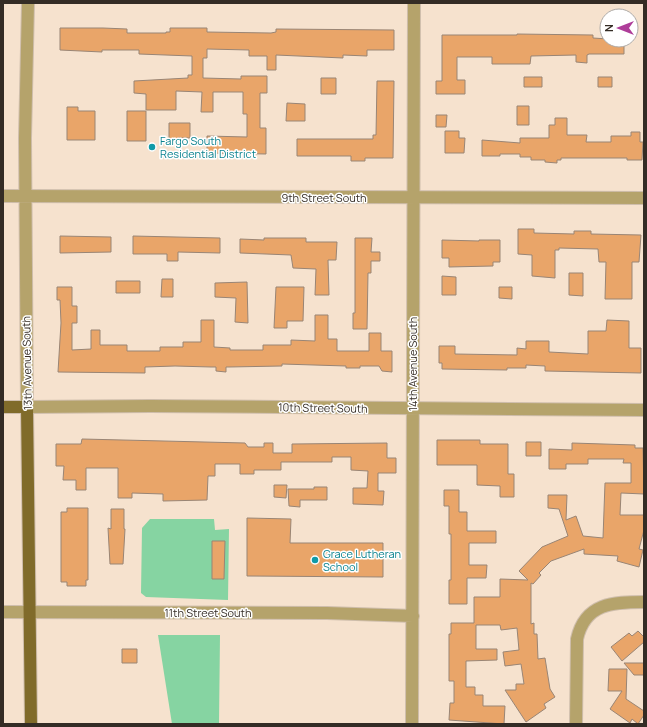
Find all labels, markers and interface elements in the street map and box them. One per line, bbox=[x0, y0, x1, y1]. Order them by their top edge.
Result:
north arrow bbox=[599, 8, 639, 48]
text: N bbox=[601, 24, 616, 32]
place label: Fargo South Residential District bbox=[160, 133, 256, 161]
marker: Fargo South Residential District bbox=[147, 142, 157, 152]
street label: 9th Street South bbox=[281, 190, 367, 205]
street label: 13th Avenue South bbox=[18, 316, 35, 410]
street label: 14th Avenue South bbox=[405, 317, 420, 411]
street label: 10th Street South bbox=[278, 399, 368, 416]
place label: Grace Lutheran School bbox=[323, 546, 401, 574]
marker: Grace Lutheran School bbox=[310, 555, 320, 565]
street label: 11th Street South bbox=[165, 605, 252, 620]

